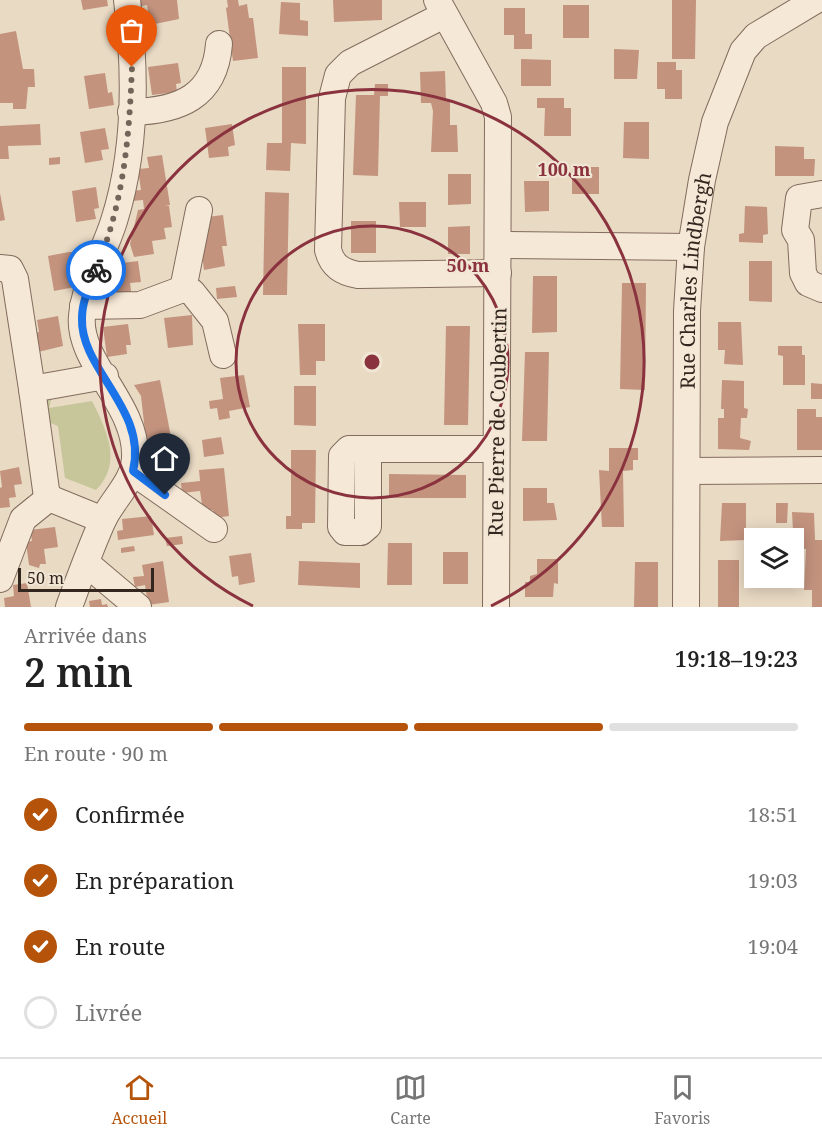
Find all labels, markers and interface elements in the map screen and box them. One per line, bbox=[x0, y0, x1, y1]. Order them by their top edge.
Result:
pin bbox=[106, 5, 157, 67]
icon: bag bbox=[115, 14, 148, 47]
text: 100 m bbox=[538, 157, 591, 181]
street label: Rue Charles Lindbergh bbox=[673, 169, 717, 389]
courier bbox=[66, 240, 126, 300]
text: 50 m bbox=[447, 253, 490, 277]
icon: bike bbox=[80, 254, 113, 287]
street label: Rue Pierre de Coubertin bbox=[482, 307, 512, 537]
centre of rings bbox=[362, 352, 382, 372]
pin bbox=[139, 433, 190, 495]
icon: home bbox=[148, 442, 181, 475]
map controls bbox=[744, 528, 804, 588]
button: layers bbox=[744, 528, 804, 588]
scale bar bbox=[18, 565, 154, 592]
text: 50 m bbox=[27, 567, 64, 589]
text: Arrivée dans bbox=[24, 622, 147, 649]
text: 19:18–19:23 bbox=[675, 643, 798, 673]
text: 2 min bbox=[24, 645, 133, 698]
text: En route · 90 m bbox=[24, 740, 168, 767]
icon: check bbox=[24, 798, 57, 831]
text: Confirmée bbox=[75, 799, 185, 829]
text: 18:51 bbox=[748, 801, 798, 828]
icon: check bbox=[24, 864, 57, 897]
text: En préparation bbox=[75, 865, 234, 895]
text: 19:03 bbox=[748, 867, 798, 894]
icon: check bbox=[24, 930, 57, 963]
text: En route bbox=[75, 931, 165, 961]
text: 19:04 bbox=[748, 933, 798, 960]
text: Livrée bbox=[75, 997, 142, 1027]
tab: Accueil bbox=[112, 1071, 167, 1129]
tab: Carte bbox=[390, 1071, 431, 1129]
tab: Favoris bbox=[654, 1071, 710, 1129]

